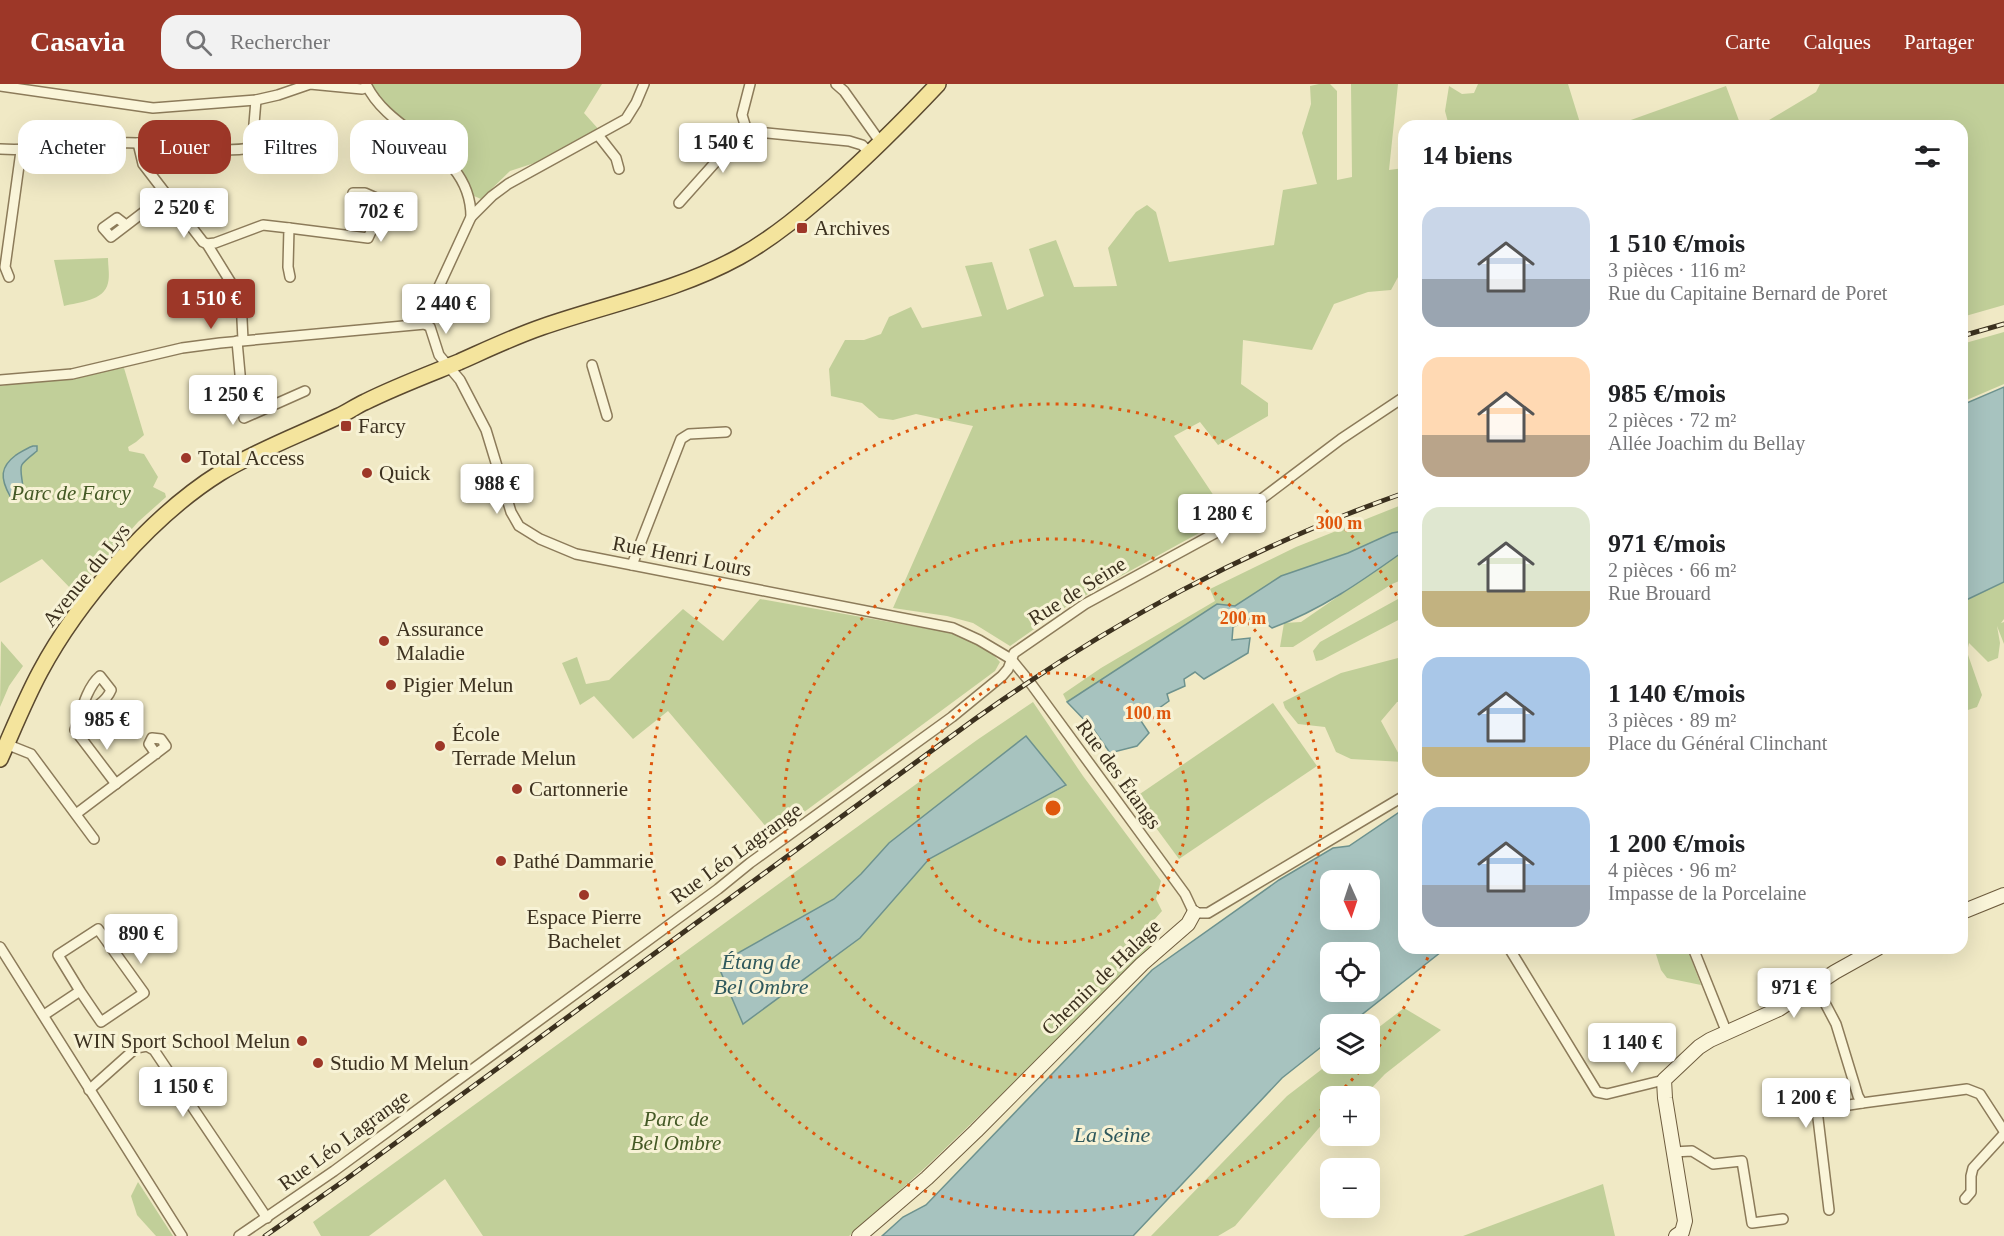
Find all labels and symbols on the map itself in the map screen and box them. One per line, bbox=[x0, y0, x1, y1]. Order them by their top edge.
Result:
pin: 1 540 € bbox=[668, 123, 778, 174]
pin: 2 520 € bbox=[129, 188, 239, 239]
pin: 702 € bbox=[339, 192, 423, 243]
place label: Archives bbox=[814, 216, 890, 240]
marker: Archives bbox=[795, 221, 809, 235]
pin: 1 510 € bbox=[156, 279, 266, 330]
pin: 2 440 € bbox=[391, 284, 501, 335]
pin: 1 250 € bbox=[178, 375, 288, 426]
place label: Farcy bbox=[358, 414, 406, 438]
marker: Farcy bbox=[339, 419, 353, 433]
place label: Total Access bbox=[198, 446, 304, 470]
marker: Total Access bbox=[179, 451, 193, 465]
place label: Quick bbox=[379, 461, 431, 485]
pin: 988 € bbox=[455, 464, 539, 515]
marker: Quick bbox=[360, 466, 374, 480]
park label: Parc de Farcy bbox=[10, 481, 132, 505]
pin: 1 280 € bbox=[1167, 494, 1277, 545]
text: 300 m bbox=[1316, 513, 1362, 533]
street label: Avenue du Lys bbox=[37, 519, 135, 631]
street label: Rue Henri Lours bbox=[610, 531, 754, 581]
street label: Rue de Seine bbox=[1024, 551, 1130, 631]
text: 200 m bbox=[1220, 608, 1266, 628]
place label: Assurance Maladie bbox=[396, 617, 483, 665]
marker: Assurance Maladie bbox=[377, 634, 391, 648]
place label: Pigier Melun bbox=[403, 673, 514, 697]
marker: Pigier Melun bbox=[384, 678, 398, 692]
pin: 985 € bbox=[65, 700, 149, 751]
text: 100 m bbox=[1125, 703, 1171, 723]
street label: Rue des Étangs bbox=[1071, 715, 1167, 833]
place label: École Terrade Melun bbox=[452, 722, 576, 770]
marker: École Terrade Melun bbox=[433, 739, 447, 753]
place label: Cartonnerie bbox=[529, 777, 628, 801]
marker: Cartonnerie bbox=[510, 782, 524, 796]
street label: Rue Léo Lagrange bbox=[666, 797, 806, 909]
centre of rings bbox=[1043, 798, 1063, 818]
place label: Pathé Dammarie bbox=[513, 849, 654, 873]
marker: Pathé Dammarie bbox=[494, 854, 508, 868]
north arrow bbox=[1320, 870, 1380, 930]
marker: Espace Pierre Bachelet bbox=[577, 888, 591, 902]
place label: Espace Pierre Bachelet bbox=[527, 905, 641, 953]
pin: 890 € bbox=[99, 914, 183, 965]
street label: Chemin de Halage bbox=[1036, 914, 1166, 1040]
water label: Étang de Bel Ombre bbox=[713, 949, 809, 999]
pin: 971 € bbox=[1752, 968, 1836, 1019]
pin: 1 140 € bbox=[1577, 1023, 1687, 1074]
place label: WIN Sport School Melun bbox=[74, 1029, 290, 1053]
marker: WIN Sport School Melun bbox=[295, 1034, 309, 1048]
place label: Studio M Melun bbox=[330, 1051, 469, 1075]
marker: Studio M Melun bbox=[311, 1056, 325, 1070]
pin: 1 150 € bbox=[128, 1067, 238, 1118]
pin: 1 200 € bbox=[1751, 1078, 1861, 1129]
street label: Rue Léo Lagrange bbox=[274, 1084, 414, 1196]
park label: Parc de Bel Ombre bbox=[631, 1107, 721, 1155]
water label: La Seine bbox=[1073, 1122, 1150, 1147]

